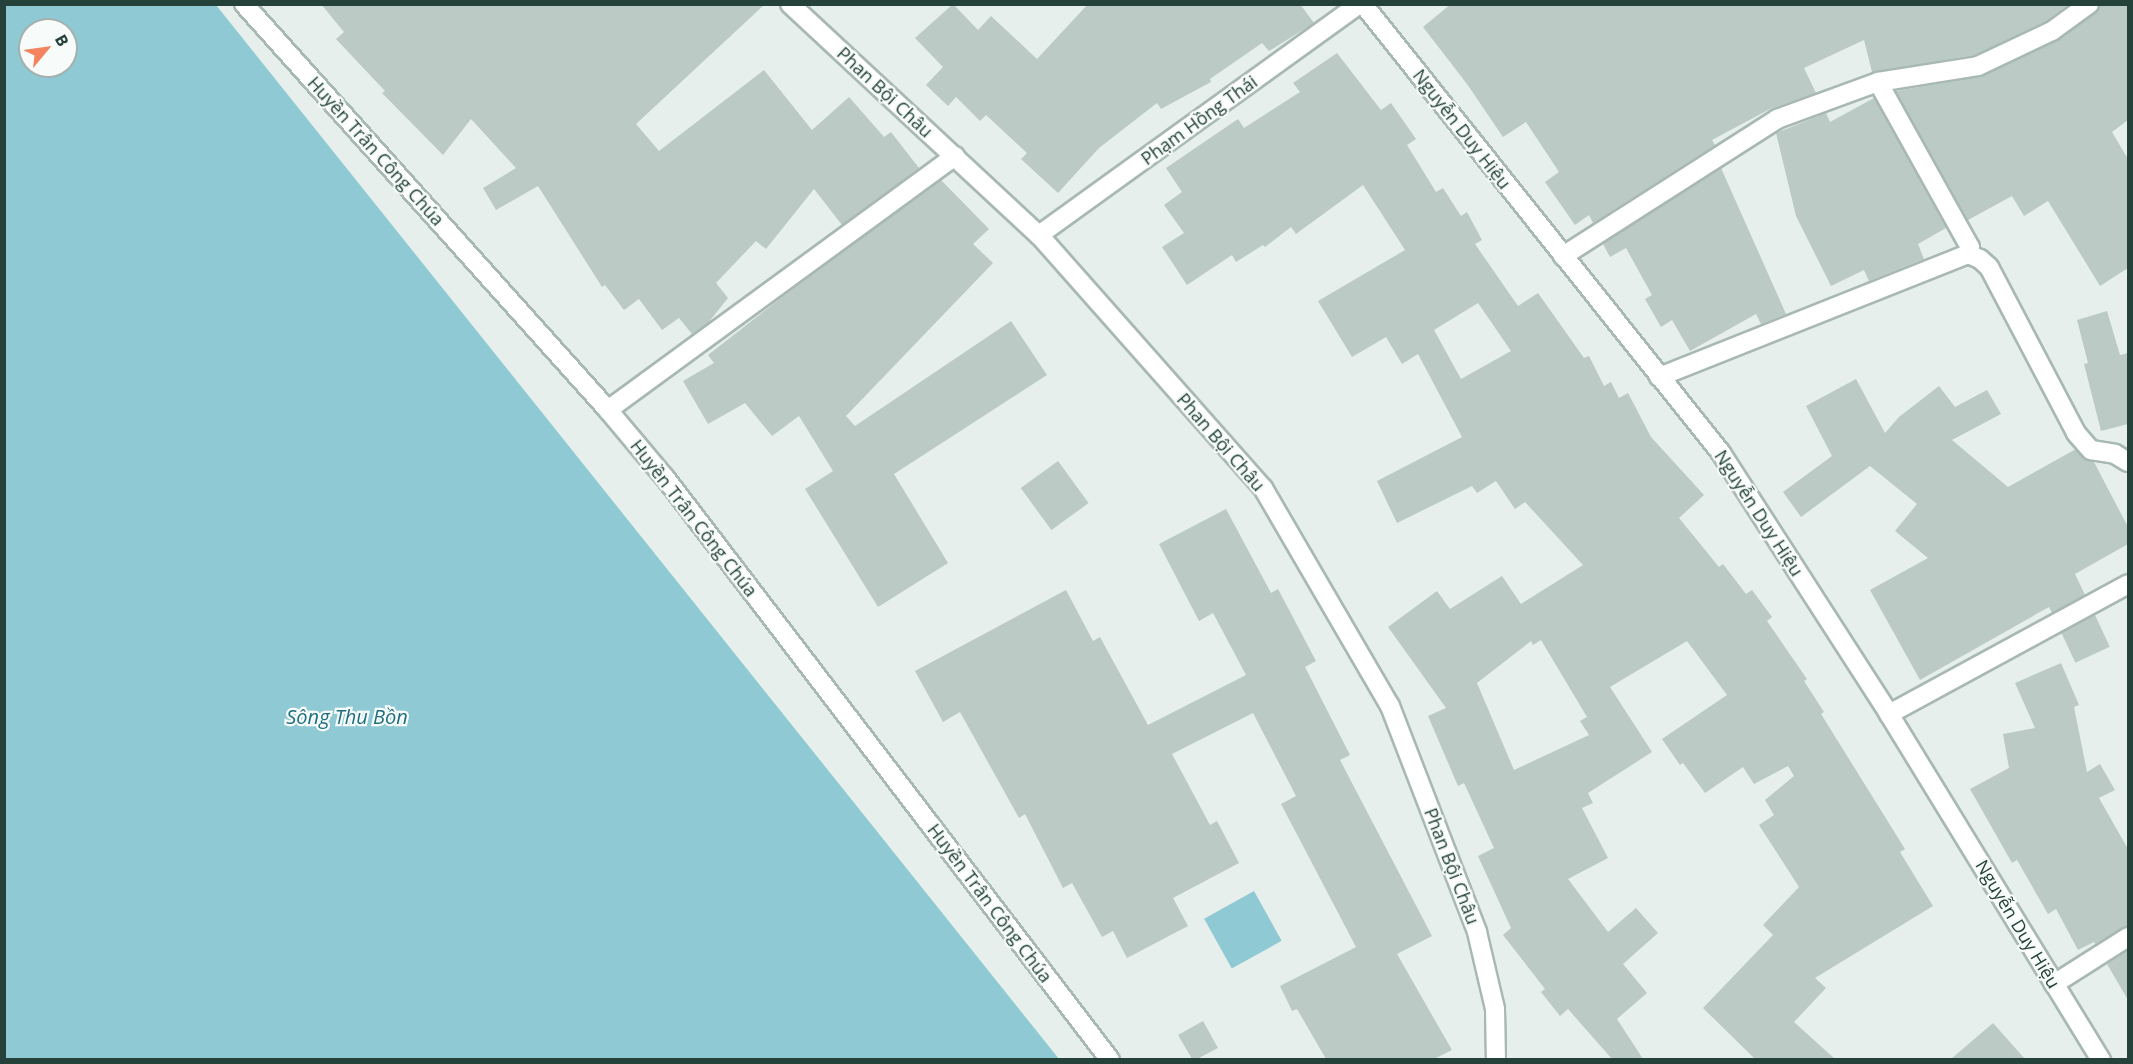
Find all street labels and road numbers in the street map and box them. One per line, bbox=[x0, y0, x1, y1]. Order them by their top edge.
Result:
street label: Phan Bội Châu bbox=[833, 42, 937, 142]
street label: Nguyễn Duy Hiệu bbox=[1409, 65, 1515, 193]
street label: Phạm Hồng Thái bbox=[1137, 71, 1261, 169]
street label: Huyền Trân Công Chúa bbox=[303, 72, 449, 230]
street label: Phan Bội Châu bbox=[1173, 389, 1269, 495]
street label: Huyền Trân Công Chúa bbox=[626, 435, 762, 601]
street label: Nguyễn Duy Hiệu bbox=[1710, 446, 1808, 580]
street label: Phan Bội Châu bbox=[1420, 805, 1484, 927]
street label: Huyền Trân Công Chúa bbox=[923, 819, 1057, 987]
street label: Nguyễn Duy Hiệu bbox=[1971, 856, 2065, 992]

